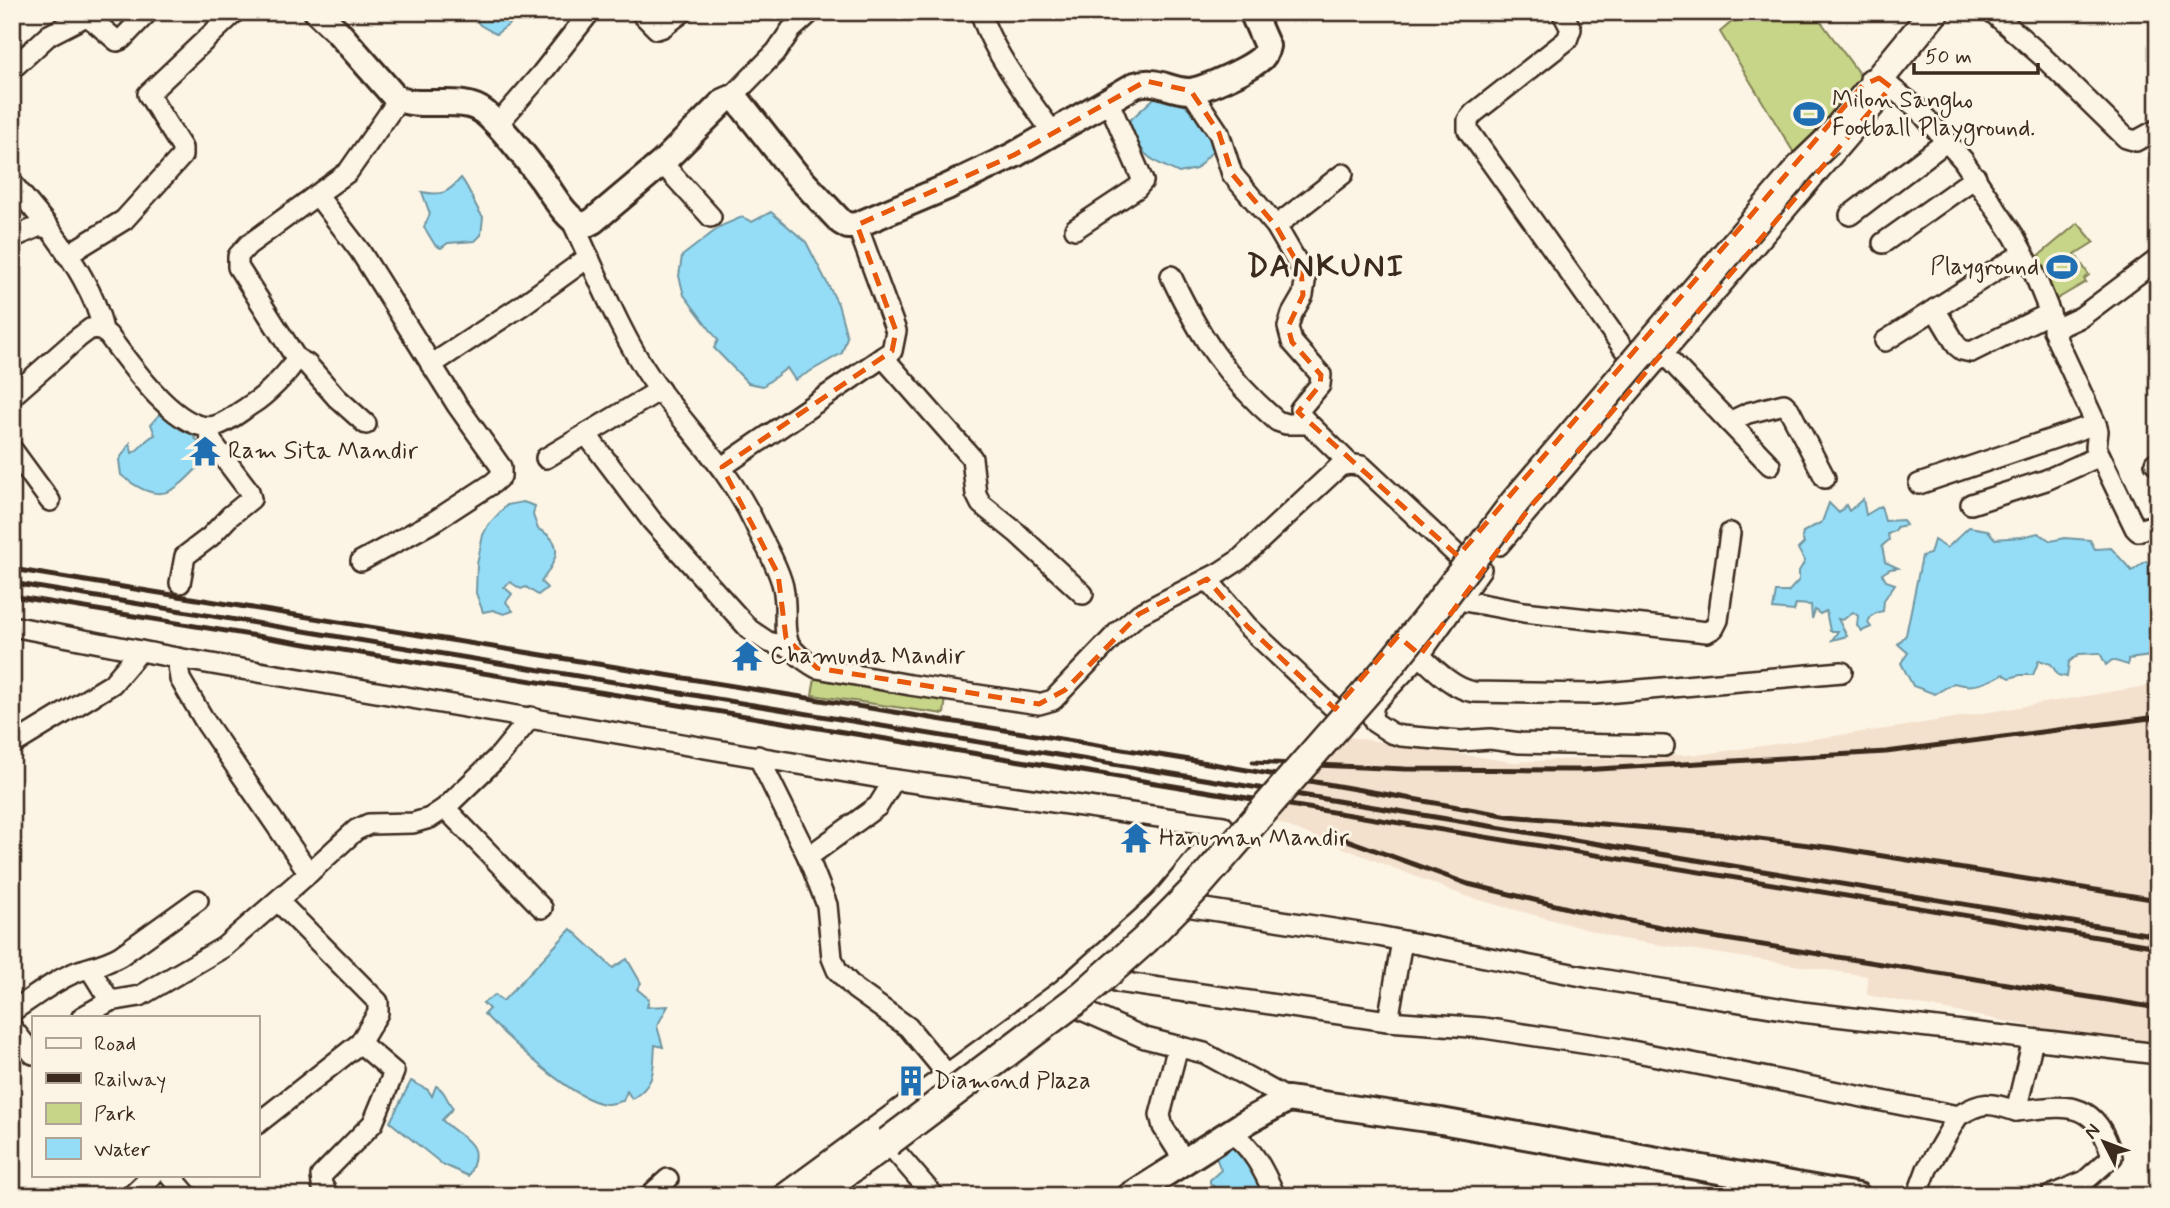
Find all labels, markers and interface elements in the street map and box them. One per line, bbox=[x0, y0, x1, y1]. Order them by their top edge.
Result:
scale bar bbox=[1914, 32, 2039, 76]
text: 50 m bbox=[1925, 43, 1972, 71]
place label: Milon Sangho Football Playground. bbox=[1832, 85, 2035, 146]
sports icon: Milon Sangho Football Playground. bbox=[1792, 97, 1826, 131]
district label: DANKUNI bbox=[1247, 246, 1405, 288]
sports icon: Playground bbox=[2045, 250, 2079, 284]
place label: Playground bbox=[1930, 252, 2039, 283]
temple icon: Ram Sita Mandir bbox=[188, 434, 222, 468]
place label: Ram Sita Mandir bbox=[228, 436, 418, 467]
temple icon: Chamunda Mandir bbox=[730, 639, 764, 673]
place label: Chamunda Mandir bbox=[770, 641, 966, 672]
temple icon: Hanuman Mandir bbox=[1119, 821, 1153, 855]
place label: Hanuman Mandir bbox=[1159, 823, 1349, 854]
legend bbox=[32, 1016, 259, 1176]
text: Road bbox=[94, 1030, 136, 1058]
building icon: Diamond Plaza bbox=[894, 1064, 928, 1098]
text: Railway bbox=[94, 1066, 166, 1094]
place label: Diamond Plaza bbox=[934, 1066, 1091, 1097]
text: Park bbox=[94, 1100, 136, 1128]
north arrow bbox=[2068, 1106, 2138, 1176]
text: N bbox=[2079, 1119, 2106, 1145]
text: Water bbox=[94, 1136, 150, 1164]

